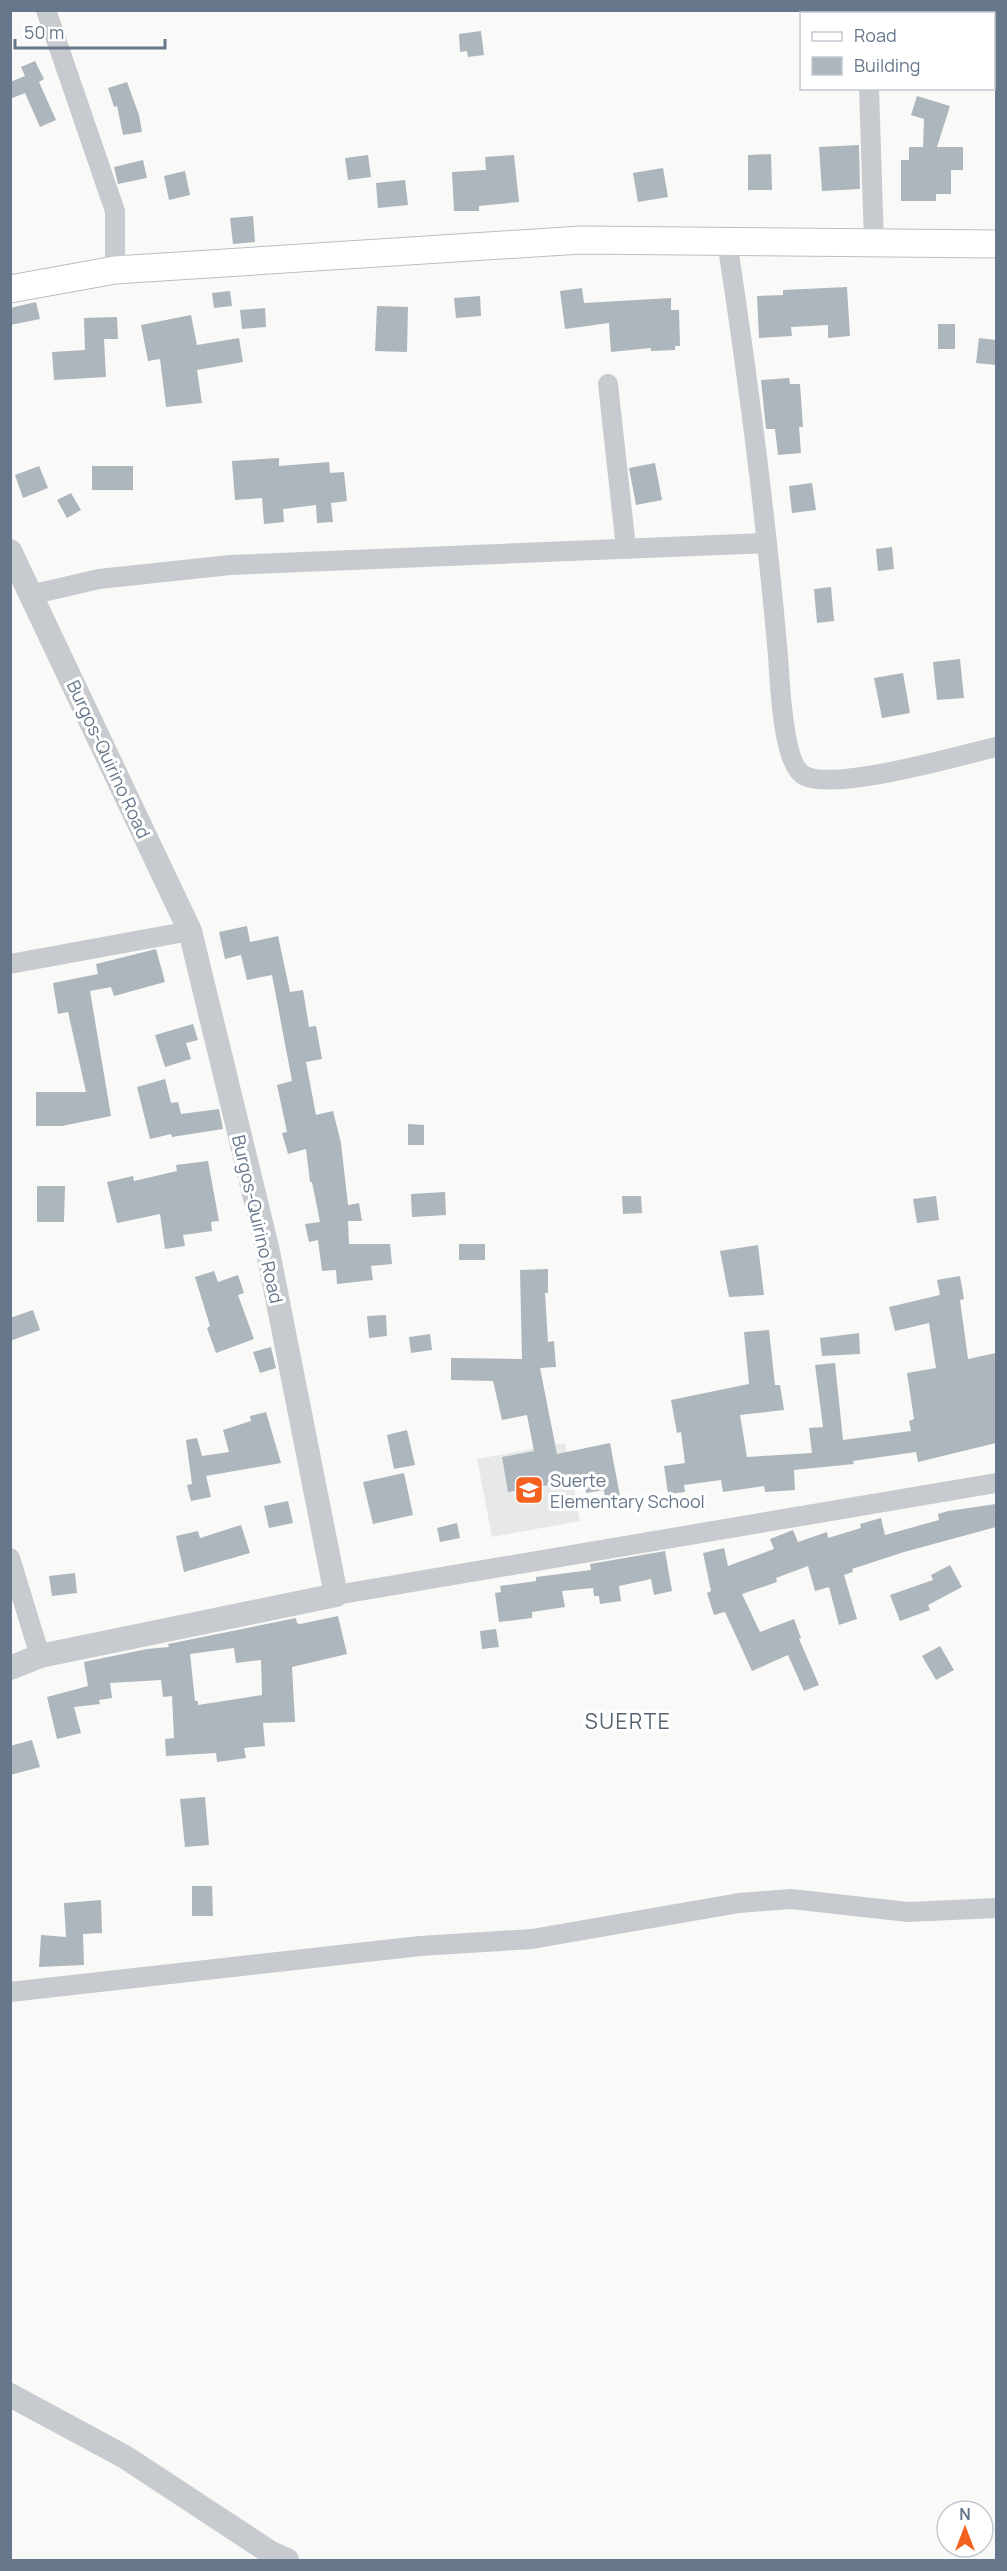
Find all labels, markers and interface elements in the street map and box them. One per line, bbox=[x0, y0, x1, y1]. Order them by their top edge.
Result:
scale bar bbox=[15, 12, 165, 50]
legend bbox=[800, 12, 995, 90]
text: 50 m bbox=[24, 20, 64, 44]
text: Road bbox=[854, 23, 897, 47]
text: Building bbox=[854, 53, 920, 77]
street label: Burgos-Quirino Road bbox=[62, 676, 156, 842]
street label: Burgos-Quirino Road bbox=[227, 1132, 289, 1306]
place label: Suerte Elementary School bbox=[550, 1468, 705, 1513]
school or university icon: Suerte Elementary School bbox=[513, 1474, 545, 1506]
district label: SUERTE bbox=[585, 1707, 671, 1735]
north arrow bbox=[935, 2499, 995, 2559]
text: N bbox=[959, 2503, 971, 2525]

